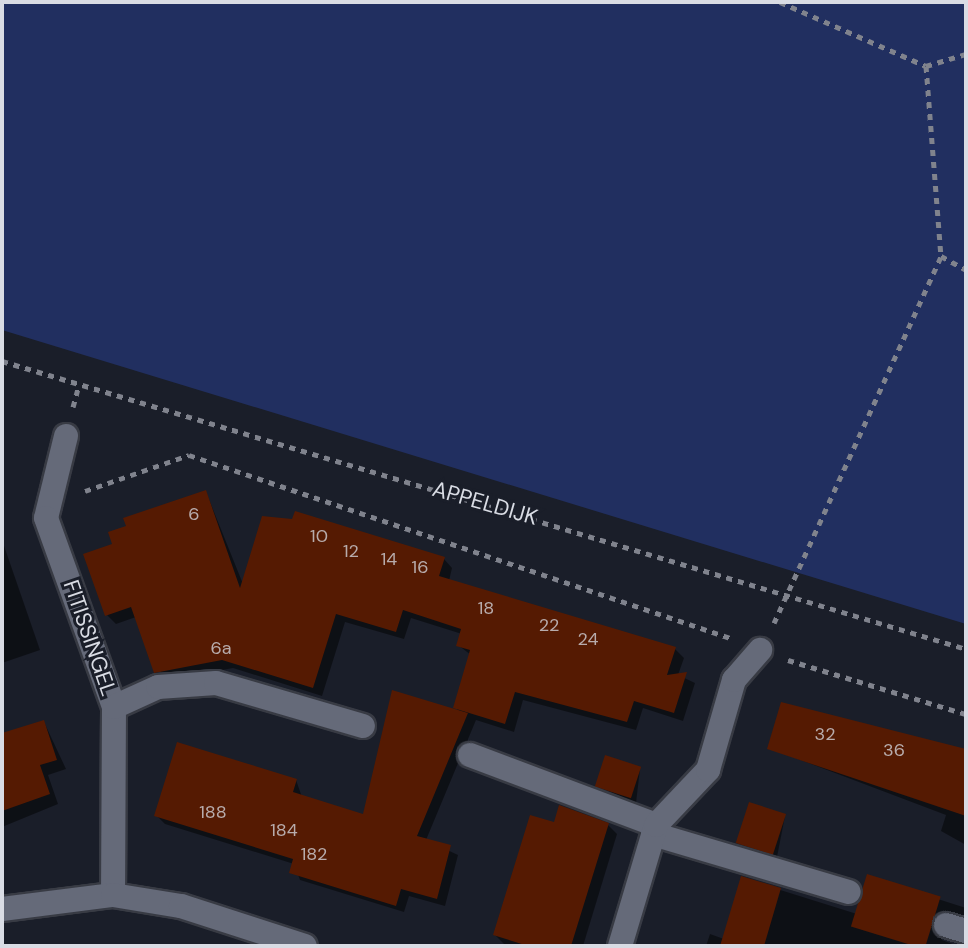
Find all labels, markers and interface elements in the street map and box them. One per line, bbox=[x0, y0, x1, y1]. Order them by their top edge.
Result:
street label: APPELDIJK bbox=[429, 475, 541, 531]
house number: 6 bbox=[188, 503, 200, 525]
house number: 10 bbox=[310, 525, 328, 547]
house number: 12 bbox=[343, 540, 359, 562]
house number: 14 bbox=[381, 548, 397, 570]
house number: 16 bbox=[412, 556, 428, 578]
street label: FITISSINGEL bbox=[58, 577, 122, 699]
house number: 18 bbox=[478, 597, 494, 619]
house number: 22 bbox=[539, 614, 559, 636]
house number: 24 bbox=[578, 628, 598, 650]
house number: 6a bbox=[210, 637, 232, 659]
house number: 32 bbox=[814, 723, 836, 745]
house number: 36 bbox=[883, 739, 905, 761]
house number: 188 bbox=[199, 801, 227, 823]
house number: 184 bbox=[270, 819, 298, 841]
house number: 182 bbox=[301, 843, 327, 865]

